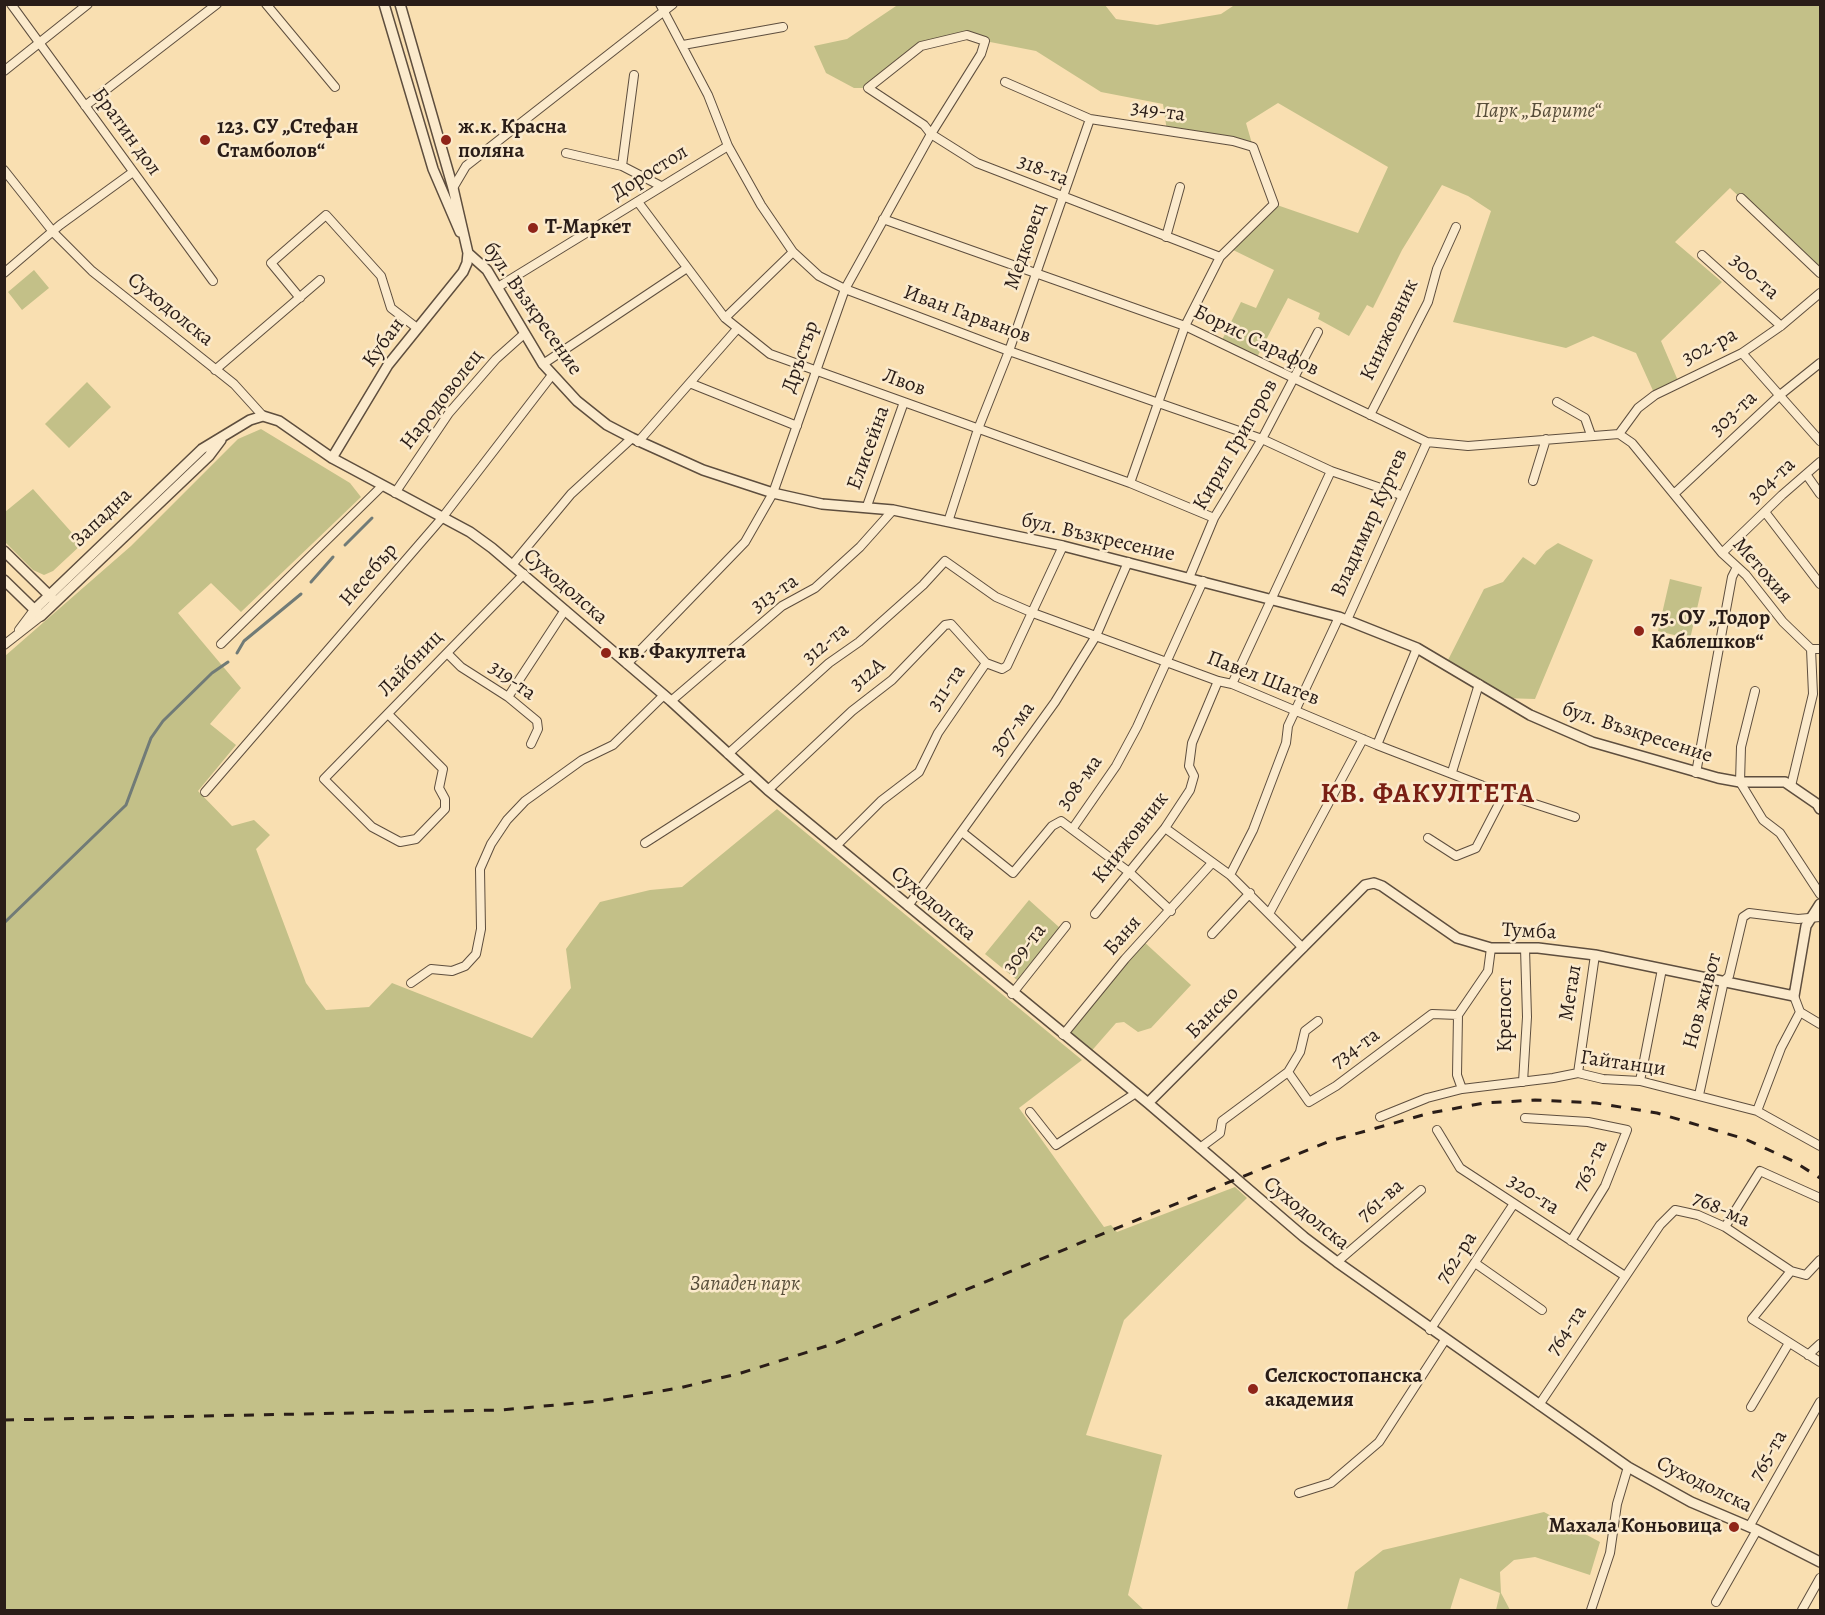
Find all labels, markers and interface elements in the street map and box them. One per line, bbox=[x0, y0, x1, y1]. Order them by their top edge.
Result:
street label: Братин дол bbox=[86, 83, 166, 181]
street label: 349-та bbox=[1129, 96, 1187, 128]
park label: Парк „Барите“ bbox=[1475, 99, 1601, 125]
place label: 123. СУ „Стефан Стамболов“ bbox=[217, 115, 358, 165]
place label: ж.к. Красна поляна bbox=[458, 115, 567, 165]
marker: 123. СУ „Стефан Стамболов“ bbox=[198, 133, 212, 147]
marker: ж.к. Красна поляна bbox=[439, 133, 453, 147]
street label: Доростол bbox=[607, 140, 693, 206]
street label: 318-та bbox=[1014, 149, 1072, 193]
street label: Медковец bbox=[1000, 201, 1052, 293]
place label: Т-Маркет bbox=[545, 215, 631, 241]
marker: Т-Маркет bbox=[526, 221, 540, 235]
street label: бул. Възкресение bbox=[477, 237, 587, 381]
street label: 300-та bbox=[1724, 248, 1784, 306]
street label: Суходолска bbox=[122, 268, 218, 352]
street label: Книжовник bbox=[1355, 275, 1425, 385]
street label: Иван Гарванов bbox=[900, 280, 1034, 350]
street label: Борис Сарафов bbox=[1189, 300, 1323, 382]
street label: Кубан bbox=[358, 313, 410, 373]
street label: Дръстър bbox=[777, 318, 825, 396]
street label: 302-ра bbox=[1678, 322, 1742, 372]
street label: Народоволец bbox=[395, 345, 489, 455]
street label: Лвов bbox=[879, 364, 929, 402]
street label: Кирил Григоров bbox=[1188, 375, 1284, 515]
street label: 303-та bbox=[1705, 386, 1763, 442]
street label: Елисейна bbox=[842, 402, 896, 494]
street label: Владимир Куртев bbox=[1326, 445, 1414, 601]
street label: 304-та bbox=[1743, 453, 1801, 509]
street label: Западна bbox=[66, 483, 138, 553]
street label: бул. Възкресение bbox=[1019, 508, 1177, 568]
street label: Метохия bbox=[1726, 533, 1798, 609]
street label: Несебър bbox=[335, 538, 403, 612]
street label: Суходолска bbox=[518, 544, 612, 630]
street label: 313-та bbox=[747, 569, 803, 619]
place label: 75. ОУ „Тодор Каблешков“ bbox=[1651, 606, 1770, 656]
street label: 312-та bbox=[798, 618, 854, 670]
marker: 75. ОУ „Тодор Каблешков“ bbox=[1632, 624, 1646, 638]
street label: Лайбниц bbox=[373, 626, 449, 702]
place label: кв. Факултета bbox=[618, 640, 746, 666]
marker: кв. Факултета bbox=[599, 646, 613, 660]
street label: Павел Шатев bbox=[1203, 646, 1323, 712]
street label: 312А bbox=[845, 653, 891, 697]
street label: 319-та bbox=[483, 655, 541, 707]
street label: 311-та bbox=[923, 660, 971, 716]
street label: 307-ма bbox=[985, 697, 1041, 761]
street label: бул. Възкресение bbox=[1558, 697, 1716, 769]
street label: 308-ма bbox=[1052, 751, 1108, 815]
district label: КВ. ФАКУЛТЕТА bbox=[1321, 779, 1535, 811]
street label: Книжовник bbox=[1087, 787, 1175, 889]
street label: Суходолска bbox=[885, 861, 981, 947]
street label: Баня bbox=[1099, 911, 1147, 961]
street label: Тумба bbox=[1501, 918, 1557, 946]
street label: 309-та bbox=[998, 919, 1052, 979]
street label: Нов живот bbox=[1678, 950, 1728, 1052]
street label: Метал bbox=[1554, 963, 1588, 1023]
street label: Крепост bbox=[1493, 978, 1519, 1052]
street label: Банско bbox=[1181, 981, 1245, 1045]
street label: 734-та bbox=[1327, 1023, 1385, 1075]
street label: Гайтанци bbox=[1579, 1046, 1667, 1082]
street label: 763-та bbox=[1568, 1136, 1614, 1196]
street label: 320-та bbox=[1502, 1169, 1564, 1221]
street label: Суходолска bbox=[1258, 1172, 1354, 1256]
street label: 761-ва bbox=[1353, 1174, 1409, 1228]
street label: 768-ма bbox=[1688, 1186, 1754, 1234]
street label: 762-ра bbox=[1431, 1227, 1483, 1289]
park label: Западен парк bbox=[690, 1272, 800, 1298]
street label: 764-та bbox=[1541, 1301, 1593, 1361]
place label: Селскостопанска академия bbox=[1265, 1364, 1423, 1414]
marker: Селскостопанска академия bbox=[1246, 1382, 1260, 1396]
street label: 765-та bbox=[1744, 1426, 1794, 1486]
street label: Суходолска bbox=[1652, 1451, 1756, 1519]
place label: Махала Коньовица bbox=[1548, 1514, 1722, 1540]
marker: Махала Коньовица bbox=[1727, 1520, 1741, 1534]

